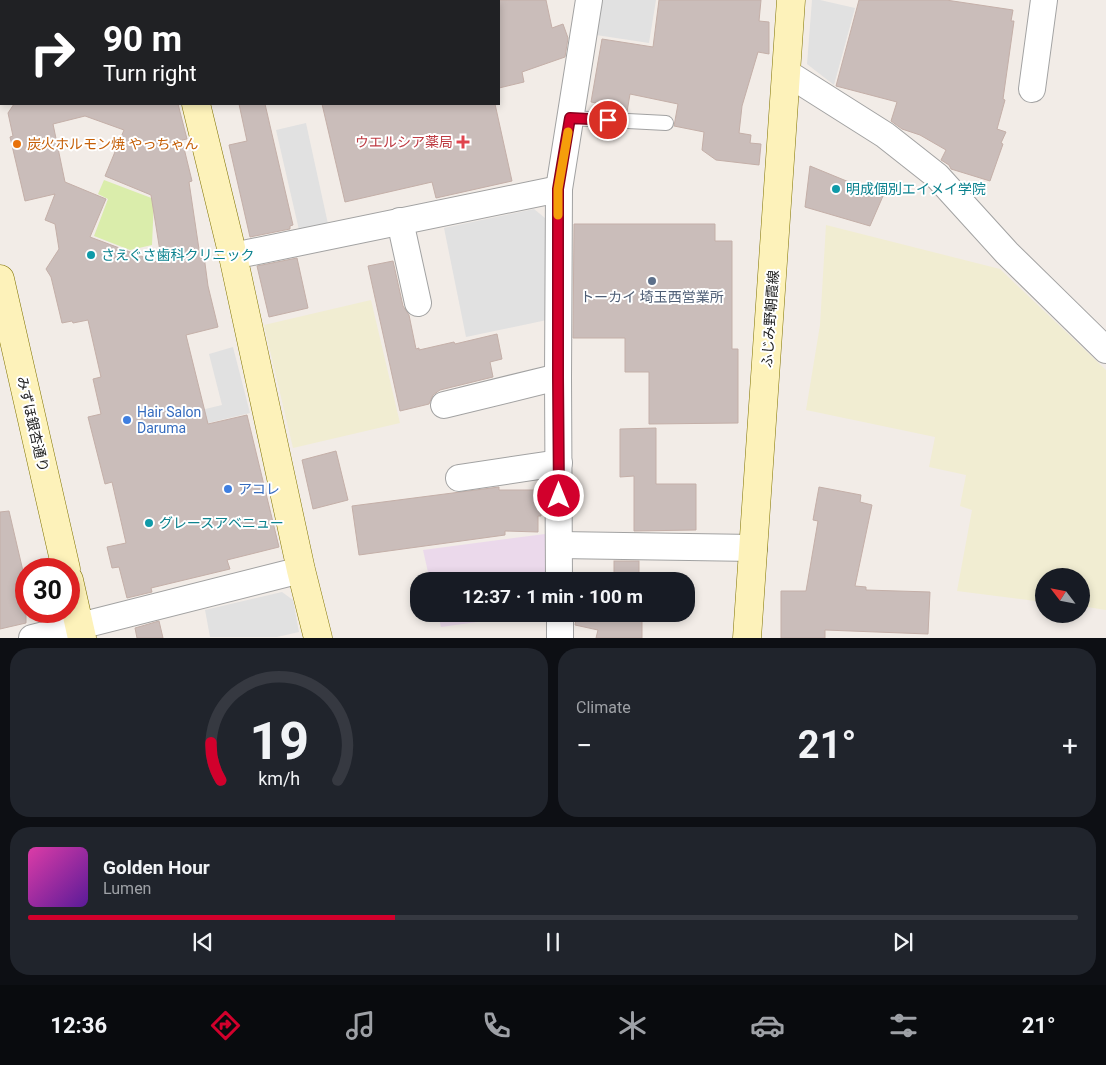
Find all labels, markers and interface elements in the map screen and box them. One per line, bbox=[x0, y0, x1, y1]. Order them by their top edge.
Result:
text: 90 m bbox=[103, 19, 182, 60]
icon: right bbox=[20, 20, 85, 85]
text: Turn right bbox=[103, 61, 197, 86]
pin bbox=[587, 99, 629, 141]
icon: arrive bbox=[594, 106, 622, 134]
place label: ウエルシア薬局 bbox=[355, 134, 453, 150]
place label: 炭火ホルモン焼 やっちゃん bbox=[27, 136, 198, 152]
marker: ウエルシア薬局 bbox=[457, 136, 469, 148]
marker: 炭火ホルモン焼 やっちゃん bbox=[11, 138, 23, 150]
place label: 明成個別エイメイ学院 bbox=[846, 181, 986, 197]
marker: 明成個別エイメイ学院 bbox=[830, 183, 842, 195]
place label: さえぐさ歯科クリニック bbox=[101, 247, 255, 263]
marker: さえぐさ歯科クリニック bbox=[85, 249, 97, 261]
street label: ふじみ野朝霞線 bbox=[759, 270, 781, 368]
marker: トーカイ 埼玉西営業所 bbox=[646, 275, 658, 287]
place label: トーカイ 埼玉西営業所 bbox=[580, 289, 724, 305]
street label: みずほ銀杏通り bbox=[14, 374, 52, 474]
place label: Hair Salon Daruma bbox=[137, 404, 201, 436]
marker: Hair Salon Daruma bbox=[121, 414, 133, 426]
position arrow bbox=[532, 469, 584, 521]
place label: アコレ bbox=[238, 481, 280, 497]
marker: アコレ bbox=[222, 483, 234, 495]
place label: グレースアベニュー bbox=[159, 515, 284, 531]
marker: グレースアベニュー bbox=[143, 517, 155, 529]
speed limit sign: 30 bbox=[15, 558, 80, 623]
north arrow bbox=[1035, 568, 1090, 622]
map controls bbox=[1035, 568, 1090, 623]
text: 12:37 · 1 min · 100 m bbox=[462, 585, 643, 608]
text: Climate bbox=[576, 698, 631, 717]
text: 19 bbox=[249, 711, 309, 772]
text: 21° bbox=[798, 723, 856, 767]
text: − bbox=[576, 729, 592, 762]
text: + bbox=[1062, 729, 1078, 762]
text: km/h bbox=[258, 768, 300, 789]
text: Golden Hour bbox=[103, 856, 210, 879]
text: Lumen bbox=[103, 879, 151, 898]
icon: previous bbox=[189, 928, 217, 956]
icon: pause bbox=[539, 928, 567, 956]
icon: next bbox=[889, 928, 917, 956]
icon: directions bbox=[208, 1008, 243, 1043]
icon: music bbox=[343, 1008, 378, 1043]
icon: phone bbox=[479, 1008, 514, 1043]
icon: climate bbox=[615, 1008, 650, 1043]
icon: car bbox=[750, 1008, 785, 1043]
icon: filters bbox=[886, 1008, 921, 1043]
text: 12:36 bbox=[50, 1013, 107, 1038]
text: 21° bbox=[1022, 1013, 1056, 1038]

